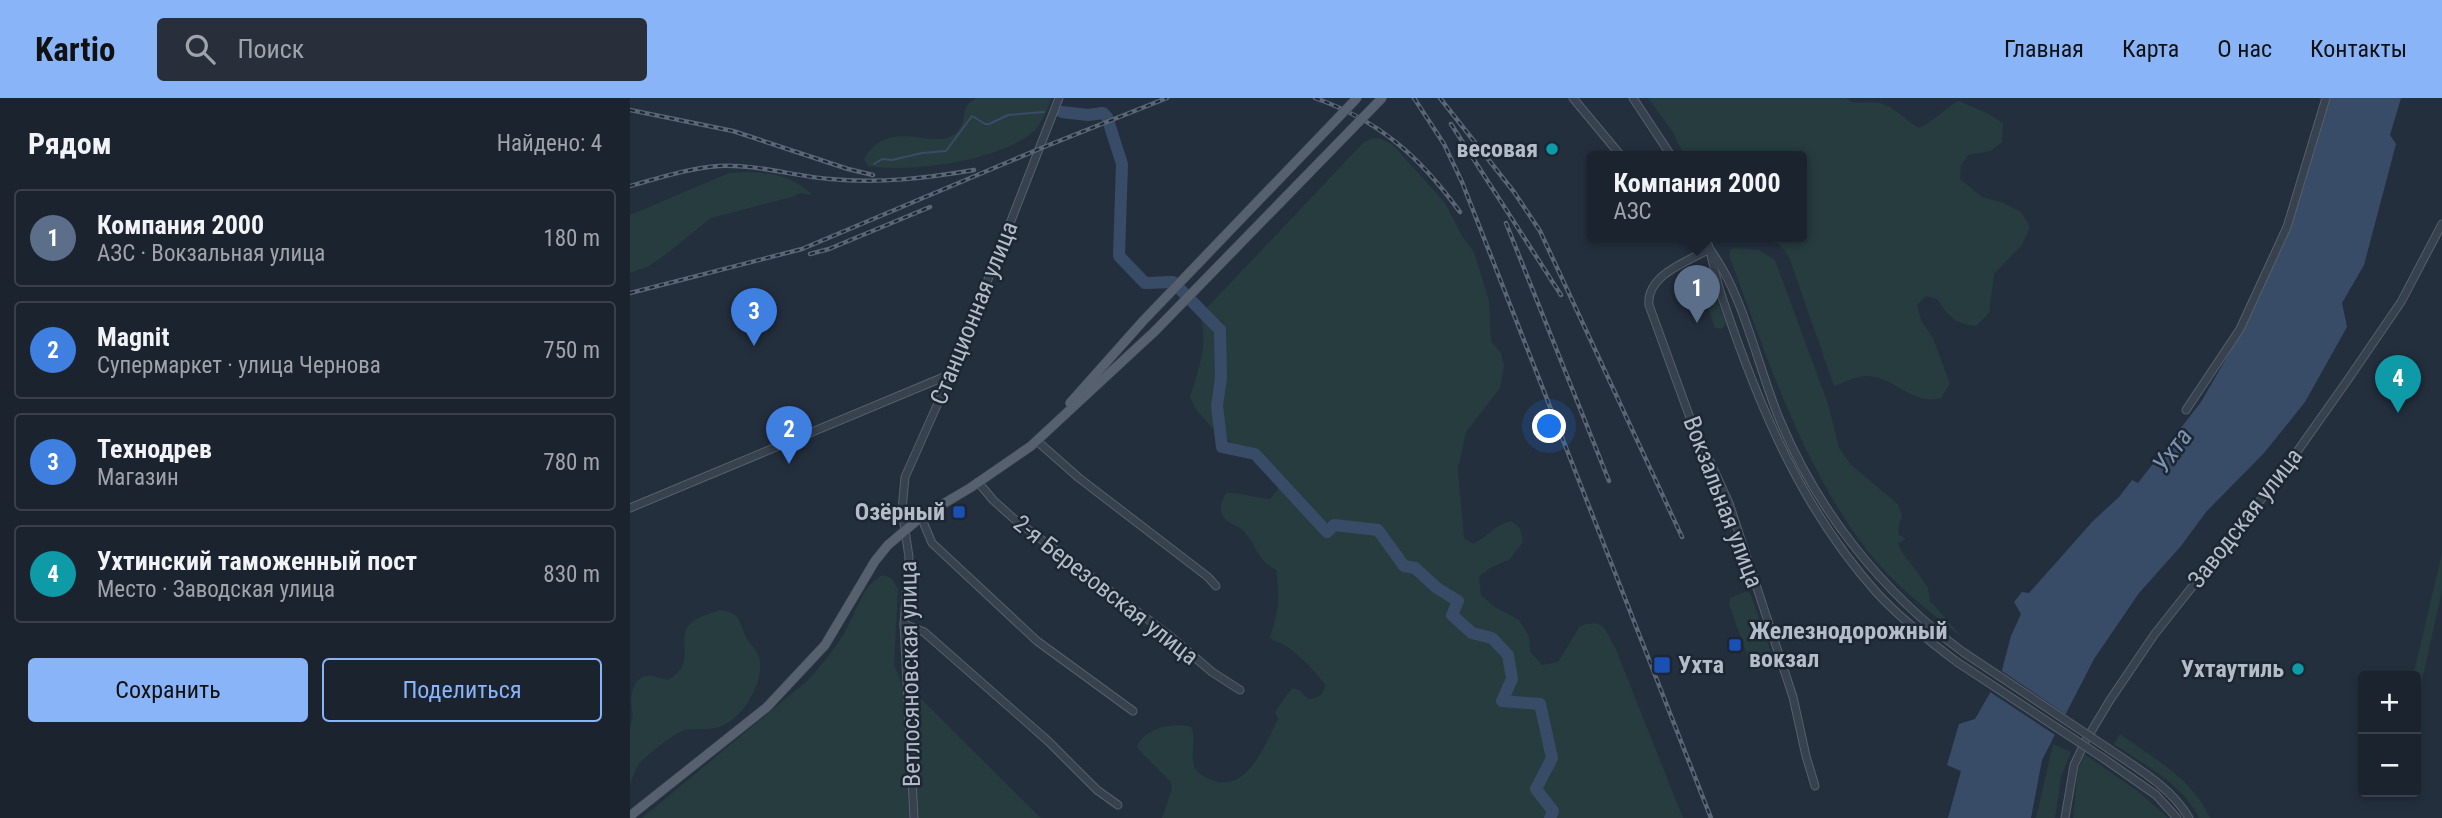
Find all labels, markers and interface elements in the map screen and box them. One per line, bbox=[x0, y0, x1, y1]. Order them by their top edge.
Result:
search box bbox=[157, 18, 647, 81]
text: Kartio bbox=[35, 30, 115, 69]
icon: search bbox=[181, 30, 219, 68]
text: Поиск bbox=[237, 34, 304, 64]
text: Главная bbox=[2004, 35, 2084, 63]
text: Карта bbox=[2122, 35, 2179, 63]
text: О нас bbox=[2217, 35, 2272, 63]
text: Контакты bbox=[2310, 35, 2407, 63]
text: Рядом bbox=[28, 126, 112, 161]
text: Найдено: 4 bbox=[497, 130, 602, 157]
place label: весовая bbox=[1456, 135, 1538, 163]
marker: весовая bbox=[1544, 141, 1560, 157]
popup bbox=[1587, 151, 1807, 242]
text: Компания 2000 bbox=[1613, 168, 1781, 198]
text: АЗС bbox=[1613, 198, 1652, 225]
text: Компания 2000 bbox=[97, 210, 264, 240]
street label: Станционная улица bbox=[924, 217, 1024, 409]
text: 1 bbox=[47, 225, 59, 252]
text: 180 m bbox=[543, 225, 600, 252]
text: АЗС · Вокзальная улица bbox=[97, 240, 325, 267]
pin: 1 bbox=[1674, 265, 1720, 323]
pin: 3 bbox=[731, 288, 777, 346]
text: Magnit bbox=[97, 322, 169, 352]
text: 2 bbox=[47, 337, 59, 364]
text: 750 m bbox=[543, 337, 600, 364]
text: Супермаркет · улица Чернова bbox=[97, 352, 381, 379]
pin: 4 bbox=[2375, 355, 2421, 413]
pin: 2 bbox=[766, 406, 812, 464]
your location bbox=[1532, 409, 1566, 443]
street label: Вокзальная улица bbox=[1677, 412, 1769, 592]
water label: Ухта bbox=[2146, 422, 2198, 478]
text: Технодрев bbox=[97, 434, 212, 464]
street label: Заводская улица bbox=[2182, 443, 2308, 593]
text: 3 bbox=[47, 449, 59, 476]
text: 780 m bbox=[543, 449, 600, 476]
text: Магазин bbox=[97, 464, 179, 491]
place label: Озёрный bbox=[855, 498, 945, 526]
marker: Озёрный bbox=[951, 504, 967, 520]
street label: 2-я Березовская улица bbox=[1008, 509, 1204, 671]
text: Ухтинский таможенный пост bbox=[97, 546, 417, 576]
text: 4 bbox=[47, 561, 59, 588]
text: 830 m bbox=[543, 561, 600, 588]
street label: Ветлосяновская улица bbox=[894, 561, 926, 787]
text: Место · Заводская улица bbox=[97, 576, 335, 603]
place label: Железнодорожный вокзал bbox=[1749, 617, 1947, 673]
marker: Железнодорожный вокзал bbox=[1727, 637, 1743, 653]
place label: Ухта bbox=[1678, 651, 1724, 679]
marker: Ухта bbox=[1652, 655, 1672, 675]
place label: Ухтаутиль bbox=[2181, 655, 2284, 683]
button: Сохранить bbox=[28, 658, 308, 722]
button: Поделиться bbox=[322, 658, 602, 722]
marker: Ухтаутиль bbox=[2290, 661, 2306, 677]
map controls bbox=[2358, 671, 2421, 797]
button: + bbox=[2358, 671, 2421, 734]
button: − bbox=[2358, 734, 2421, 797]

